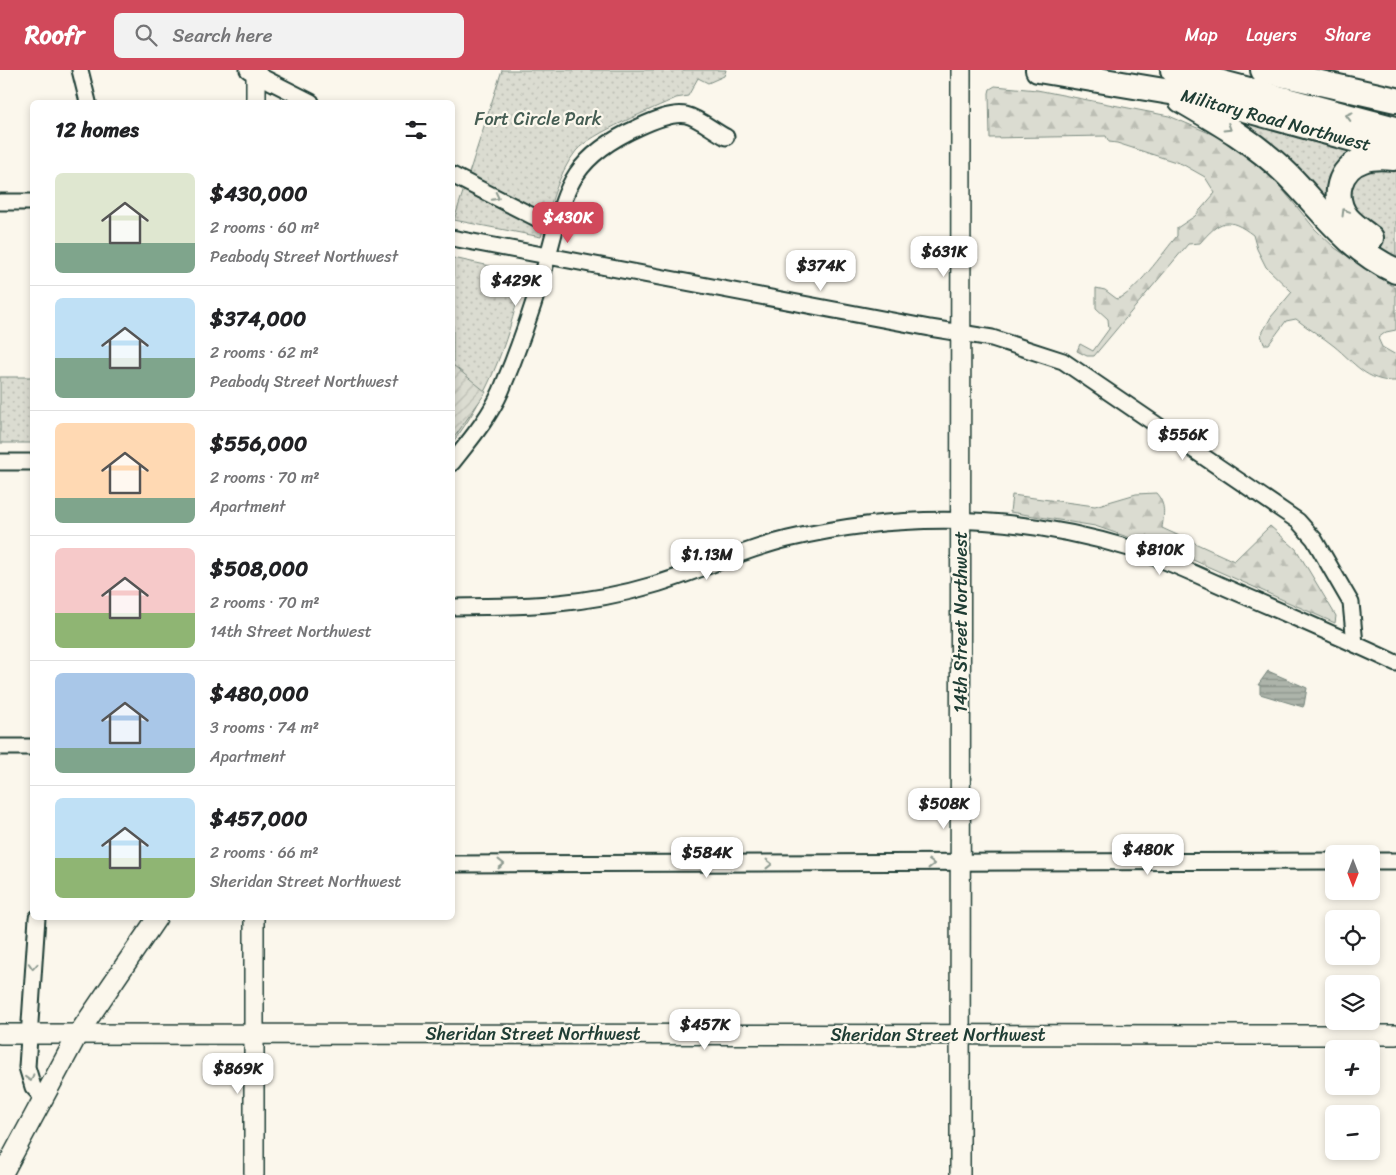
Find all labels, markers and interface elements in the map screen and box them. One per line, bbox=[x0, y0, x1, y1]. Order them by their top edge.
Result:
search box bbox=[114, 13, 464, 58]
text: Roofr bbox=[25, 14, 84, 56]
text: Search here bbox=[172, 19, 273, 52]
text: Map bbox=[1185, 19, 1218, 51]
text: Layers bbox=[1246, 19, 1297, 51]
text: Share bbox=[1325, 19, 1371, 51]
icon: search bbox=[132, 21, 160, 49]
street label: Military Road Northwest bbox=[1177, 79, 1375, 161]
park label: Fort Circle Park bbox=[475, 103, 602, 135]
text: 12 homes bbox=[55, 111, 139, 149]
one-way arrow bbox=[1345, 111, 1354, 121]
icon: filters bbox=[402, 116, 430, 144]
one-way arrow bbox=[1222, 122, 1231, 132]
text: $430,000 bbox=[210, 175, 308, 213]
one-way arrow bbox=[491, 191, 500, 201]
icon: home bbox=[95, 193, 155, 253]
pin: $430K bbox=[533, 202, 603, 244]
text: $430K bbox=[543, 203, 593, 232]
one-way arrow bbox=[1342, 209, 1352, 218]
text: 2 rooms · 60 m² bbox=[210, 213, 320, 242]
pin: $631K bbox=[909, 236, 979, 278]
text: $631K bbox=[921, 237, 967, 266]
text: Peabody Street Northwest bbox=[210, 242, 398, 271]
pin: $374K bbox=[786, 250, 856, 292]
text: $374K bbox=[797, 251, 845, 280]
pin: $429K bbox=[481, 264, 551, 307]
text: $429K bbox=[491, 266, 541, 295]
text: $374,000 bbox=[210, 300, 306, 338]
icon: home bbox=[95, 318, 155, 378]
text: 2 rooms · 62 m² bbox=[210, 338, 319, 367]
text: Peabody Street Northwest bbox=[210, 367, 398, 396]
pin: $556K bbox=[1148, 418, 1218, 461]
text: $556K bbox=[1158, 420, 1208, 449]
text: $556,000 bbox=[210, 425, 307, 463]
icon: home bbox=[95, 443, 155, 503]
text: 2 rooms · 70 m² bbox=[210, 463, 320, 492]
text: Apartment bbox=[210, 492, 286, 521]
street label: 14th Street Northwest bbox=[945, 531, 977, 713]
pin: $810K bbox=[1125, 534, 1195, 576]
text: $810K bbox=[1136, 535, 1184, 564]
pin: $1.13M bbox=[666, 538, 748, 581]
text: $1.13M bbox=[681, 540, 733, 569]
text: $508,000 bbox=[210, 550, 308, 588]
icon: home bbox=[95, 568, 155, 628]
text: 2 rooms · 70 m² bbox=[210, 588, 320, 617]
text: 14th Street Northwest bbox=[210, 617, 372, 646]
text: $480,000 bbox=[210, 675, 309, 713]
icon: home bbox=[95, 693, 155, 753]
text: 3 rooms · 74 m² bbox=[210, 713, 319, 742]
text: Apartment bbox=[210, 742, 286, 771]
pin: $508K bbox=[909, 788, 979, 830]
text: $508K bbox=[919, 789, 969, 818]
text: $457,000 bbox=[210, 800, 308, 838]
icon: home bbox=[95, 818, 155, 878]
pin: $480K bbox=[1113, 834, 1183, 876]
text: $480K bbox=[1123, 835, 1173, 864]
pin: $584K bbox=[672, 836, 742, 879]
text: 2 rooms · 66 m² bbox=[210, 838, 319, 867]
text: $584K bbox=[682, 838, 732, 867]
north arrow bbox=[1325, 845, 1380, 900]
map controls bbox=[1325, 845, 1380, 1160]
one-way arrow bbox=[498, 859, 505, 869]
one-way arrow bbox=[765, 859, 773, 869]
one-way arrow bbox=[928, 859, 935, 869]
text: Sheridan Street Northwest bbox=[210, 867, 401, 896]
button: locate bbox=[1325, 910, 1380, 965]
one-way arrow bbox=[28, 962, 39, 970]
button: layers bbox=[1325, 975, 1380, 1030]
pin: $457K bbox=[670, 1008, 740, 1051]
text: $457K bbox=[680, 1010, 730, 1039]
street label: Sheridan Street Northwest bbox=[425, 1018, 641, 1050]
street label: Sheridan Street Northwest bbox=[830, 1019, 1046, 1051]
button: + bbox=[1325, 1040, 1380, 1095]
pin: $869K bbox=[203, 1052, 273, 1095]
text: $869K bbox=[213, 1054, 263, 1083]
one-way arrow bbox=[24, 1073, 34, 1081]
button: − bbox=[1325, 1105, 1380, 1160]

